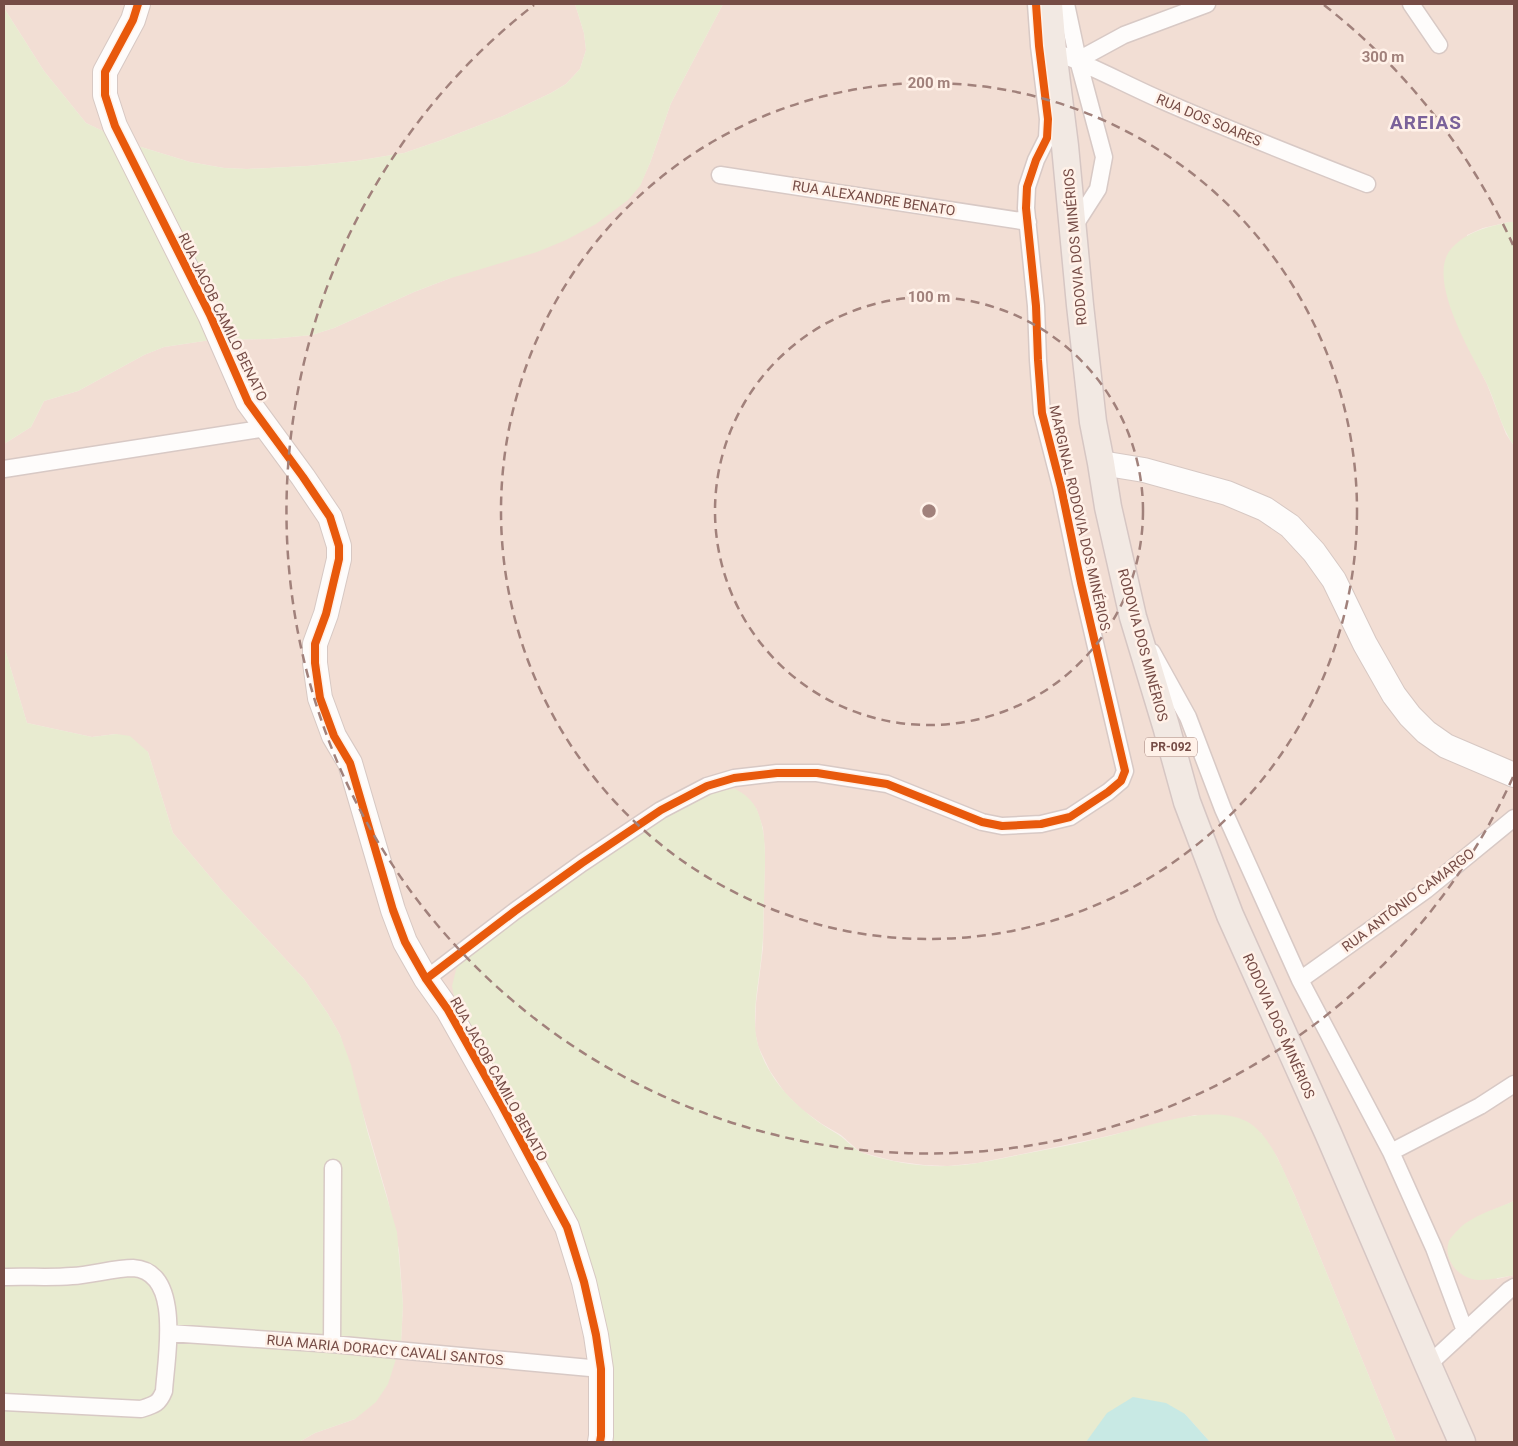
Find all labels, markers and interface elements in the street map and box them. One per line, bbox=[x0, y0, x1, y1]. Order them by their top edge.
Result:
text: 300 m bbox=[1362, 48, 1404, 66]
text: 200 m bbox=[908, 74, 950, 92]
street label: RUA DOS SOARES bbox=[1154, 91, 1264, 149]
district label: AREIAS bbox=[1390, 111, 1462, 134]
street label: RODOVIA DOS MINÉRIOS bbox=[1059, 168, 1090, 326]
street label: RUA ALEXANDRE BENATO bbox=[791, 177, 957, 219]
street label: RUA JACOB CAMILO BENATO bbox=[175, 230, 271, 404]
text: 100 m bbox=[908, 288, 950, 306]
street label: MARGINAL RODOVIA DOS MINÉRIOS bbox=[1046, 403, 1115, 632]
centre of rings bbox=[920, 502, 938, 520]
street label: RODOVIA DOS MINÉRIOS bbox=[1115, 567, 1172, 723]
road number: PR-092 bbox=[1145, 738, 1197, 756]
street label: RUA ANTÔNIO CAMARGO bbox=[1338, 844, 1477, 955]
street label: RODOVIA DOS MINÉRIOS bbox=[1240, 950, 1319, 1101]
street label: RUA JACOB CAMILO BENATO bbox=[447, 994, 551, 1164]
street label: RUA MARIA DORACY CAVALI SANTOS bbox=[266, 1332, 504, 1368]

